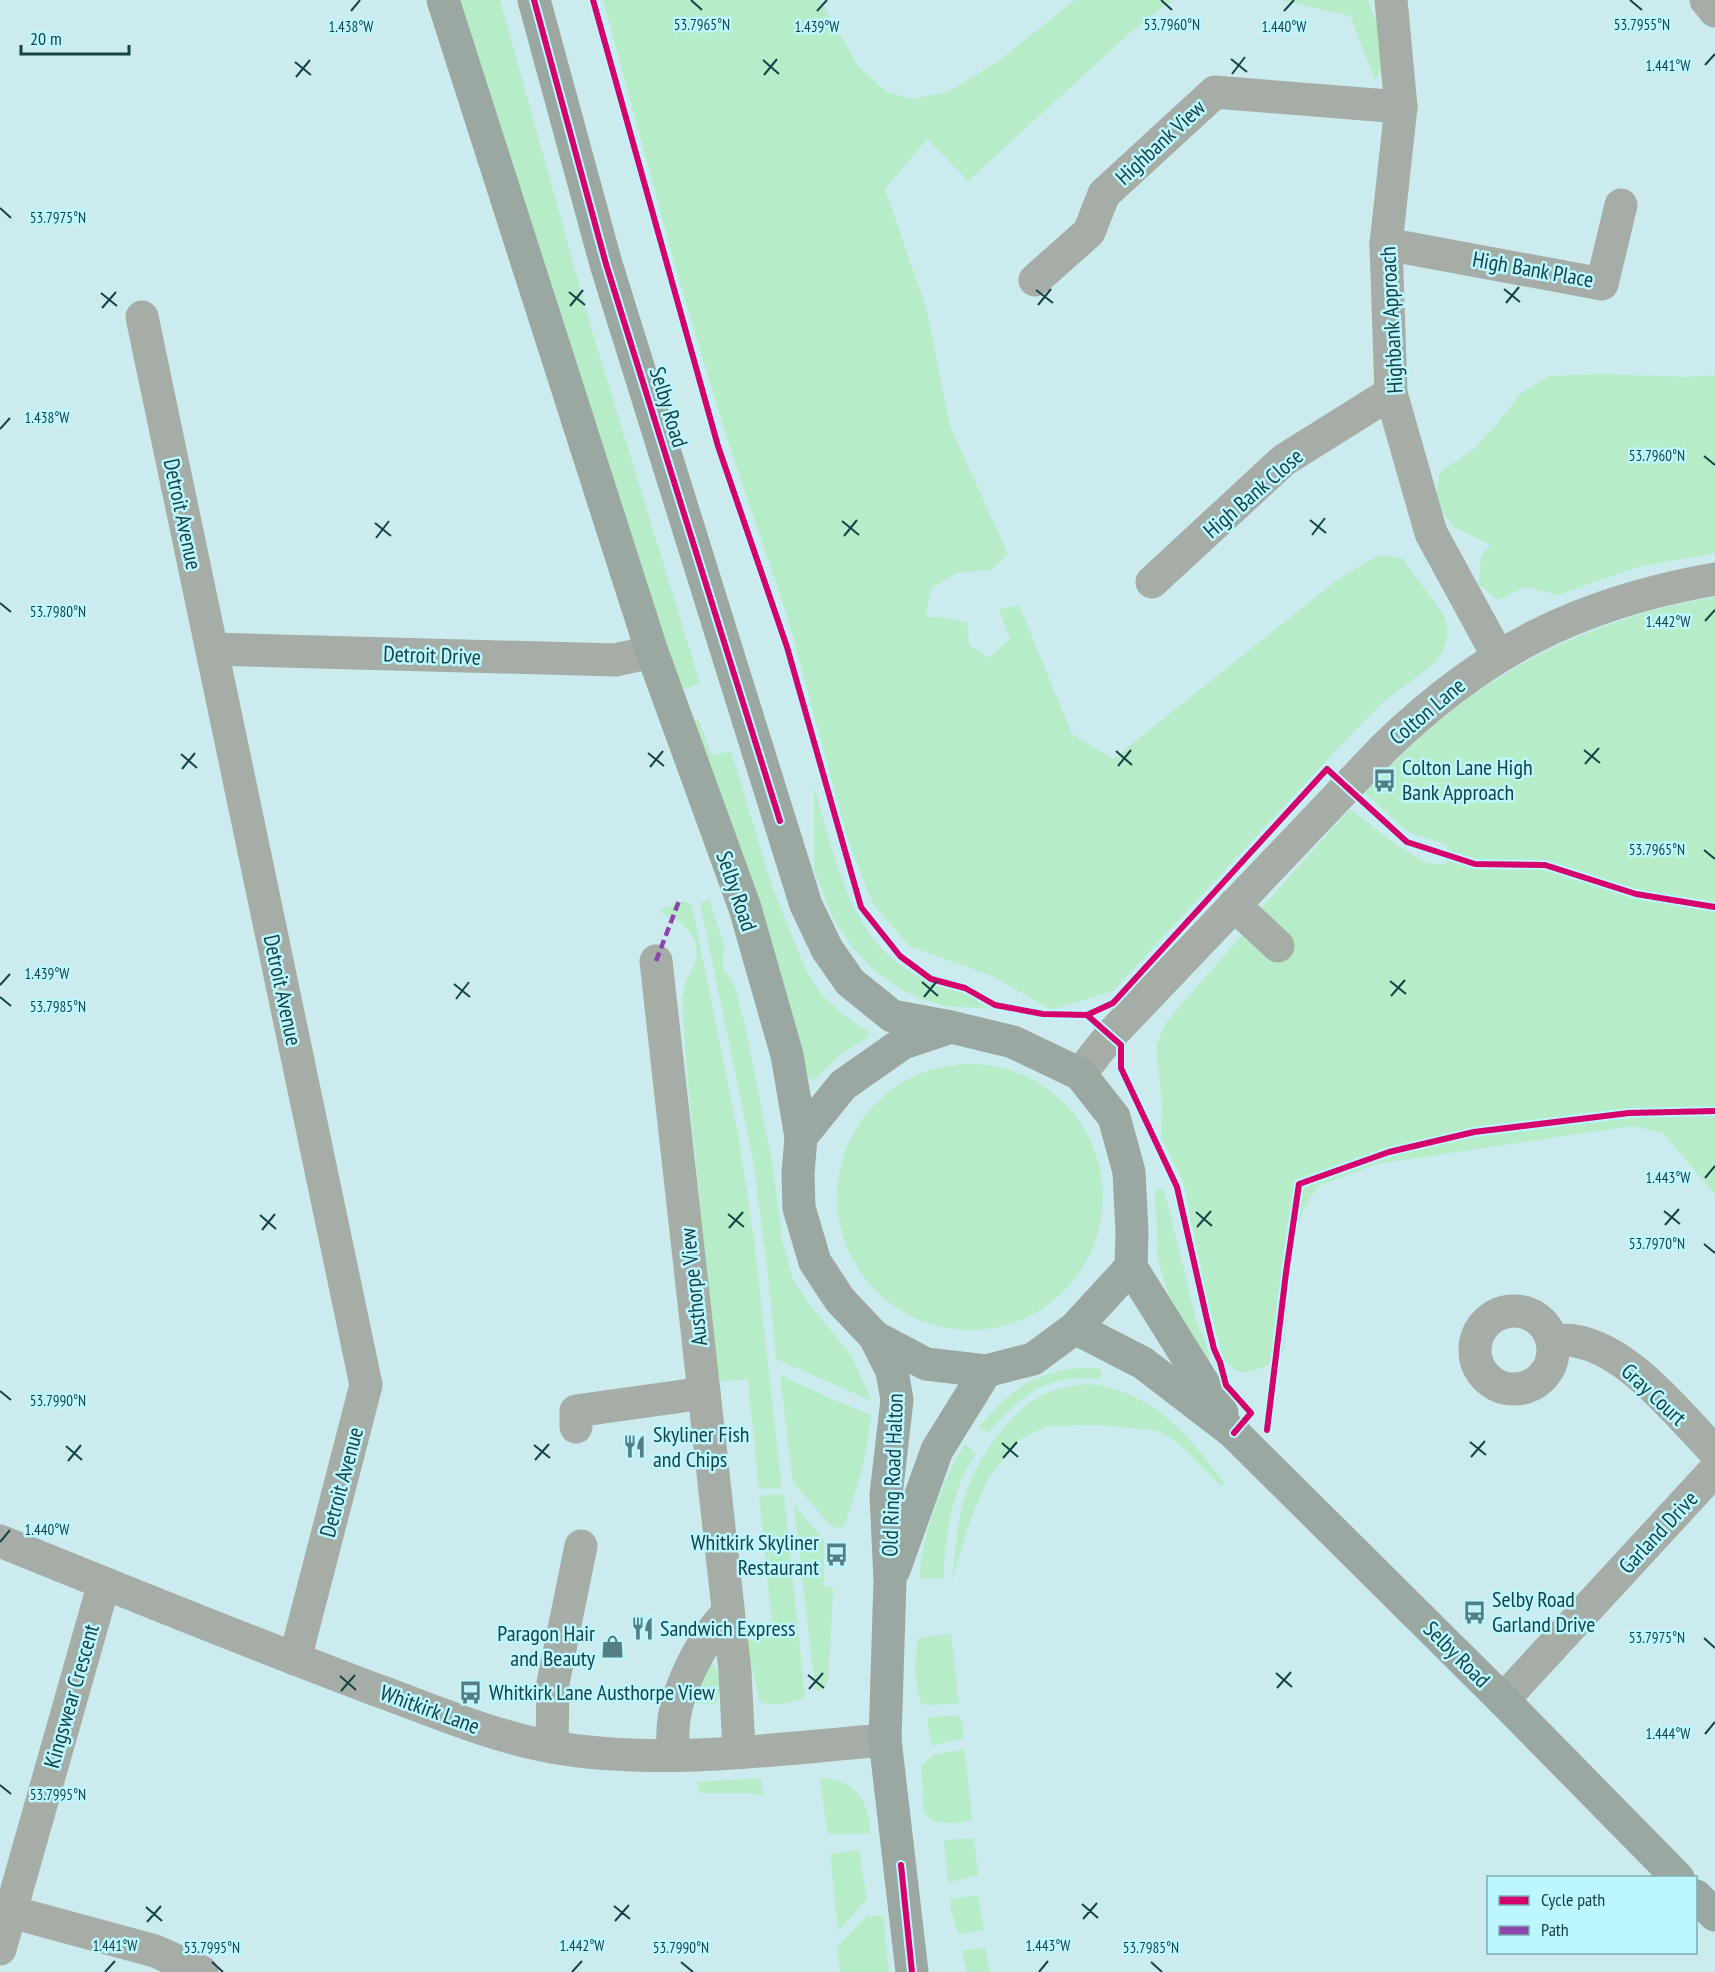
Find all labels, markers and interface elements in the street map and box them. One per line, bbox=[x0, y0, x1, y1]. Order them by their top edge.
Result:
text: 53.7965°N bbox=[674, 15, 730, 34]
text: 53.7960°N bbox=[1144, 15, 1200, 34]
text: 53.7955°N bbox=[1614, 15, 1670, 34]
text: 1.438°W bbox=[329, 17, 373, 36]
text: 1.439°W bbox=[795, 17, 839, 36]
text: 1.440°W bbox=[1262, 17, 1306, 36]
scale bar bbox=[21, 18, 129, 56]
text: 20 m bbox=[30, 27, 62, 50]
text: 1.441°W bbox=[1646, 56, 1690, 75]
street label: Highbank View bbox=[1109, 93, 1211, 191]
text: 53.7975°N bbox=[30, 208, 86, 227]
street label: High Bank Place bbox=[1470, 245, 1596, 293]
street label: Highbank Approach bbox=[1373, 246, 1409, 394]
street label: Selby Road bbox=[644, 363, 694, 451]
text: 1.438°W bbox=[25, 408, 69, 427]
street label: High Bank Close bbox=[1197, 442, 1309, 544]
text: 53.7960°N bbox=[1629, 446, 1685, 465]
street label: Detroit Avenue bbox=[158, 456, 208, 572]
text: 53.7980°N bbox=[30, 602, 86, 621]
text: 1.442°W bbox=[1646, 612, 1690, 631]
street label: Detroit Drive bbox=[383, 639, 481, 671]
street label: Colton Lane bbox=[1383, 671, 1471, 751]
place label: Colton Lane High Bank Approach bbox=[1402, 753, 1533, 806]
bus stop icon: Colton Lane High Bank Approach bbox=[1371, 767, 1397, 793]
text: 53.7965°N bbox=[1629, 840, 1685, 859]
street label: Selby Road bbox=[710, 847, 764, 935]
street label: Detroit Avenue bbox=[258, 932, 308, 1048]
text: 1.439°W bbox=[25, 964, 69, 983]
text: 53.7985°N bbox=[30, 997, 86, 1016]
text: 1.443°W bbox=[1646, 1168, 1690, 1187]
street label: Austhorpe View bbox=[673, 1227, 713, 1347]
text: 53.7970°N bbox=[1629, 1234, 1685, 1253]
street label: Gray Court bbox=[1616, 1357, 1692, 1431]
text: 53.7990°N bbox=[30, 1391, 86, 1410]
street label: Old Ring Road Halton bbox=[875, 1393, 909, 1557]
place label: Skyliner Fish and Chips bbox=[653, 1420, 750, 1473]
street label: Detroit Avenue bbox=[313, 1424, 369, 1540]
restaurant icon: Skyliner Fish and Chips bbox=[622, 1434, 648, 1460]
street label: Garland Drive bbox=[1612, 1485, 1704, 1579]
text: 1.440°W bbox=[25, 1520, 69, 1539]
place label: Whitkirk Skyliner Restaurant bbox=[691, 1528, 819, 1581]
bus stop icon: Whitkirk Skyliner Restaurant bbox=[824, 1542, 850, 1568]
place label: Selby Road Garland Drive bbox=[1492, 1585, 1595, 1638]
bus stop icon: Selby Road Garland Drive bbox=[1461, 1599, 1487, 1625]
place label: Sandwich Express bbox=[660, 1614, 795, 1642]
restaurant icon: Sandwich Express bbox=[629, 1615, 655, 1641]
street label: Selby Road bbox=[1418, 1615, 1496, 1693]
place label: Paragon Hair and Beauty bbox=[497, 1619, 596, 1672]
street label: Kingswear Crescent bbox=[37, 1621, 105, 1771]
text: 53.7975°N bbox=[1629, 1628, 1685, 1647]
shop icon: Paragon Hair and Beauty bbox=[600, 1633, 626, 1659]
street label: Whitkirk Lane bbox=[377, 1678, 483, 1740]
place label: Whitkirk Lane Austhorpe View bbox=[489, 1678, 715, 1706]
bus stop icon: Whitkirk Lane Austhorpe View bbox=[458, 1679, 484, 1705]
text: 1.444°W bbox=[1646, 1724, 1690, 1743]
text: 53.7995°N bbox=[30, 1785, 86, 1804]
legend bbox=[1487, 1876, 1697, 1954]
text: Cycle path bbox=[1541, 1888, 1605, 1911]
text: Path bbox=[1541, 1918, 1569, 1941]
text: 1.441°W bbox=[93, 1936, 137, 1955]
text: 1.442°W bbox=[560, 1936, 604, 1955]
text: 1.443°W bbox=[1026, 1936, 1070, 1955]
text: 53.7995°N bbox=[184, 1938, 240, 1957]
text: 53.7990°N bbox=[653, 1938, 709, 1957]
text: 53.7985°N bbox=[1123, 1938, 1179, 1957]

